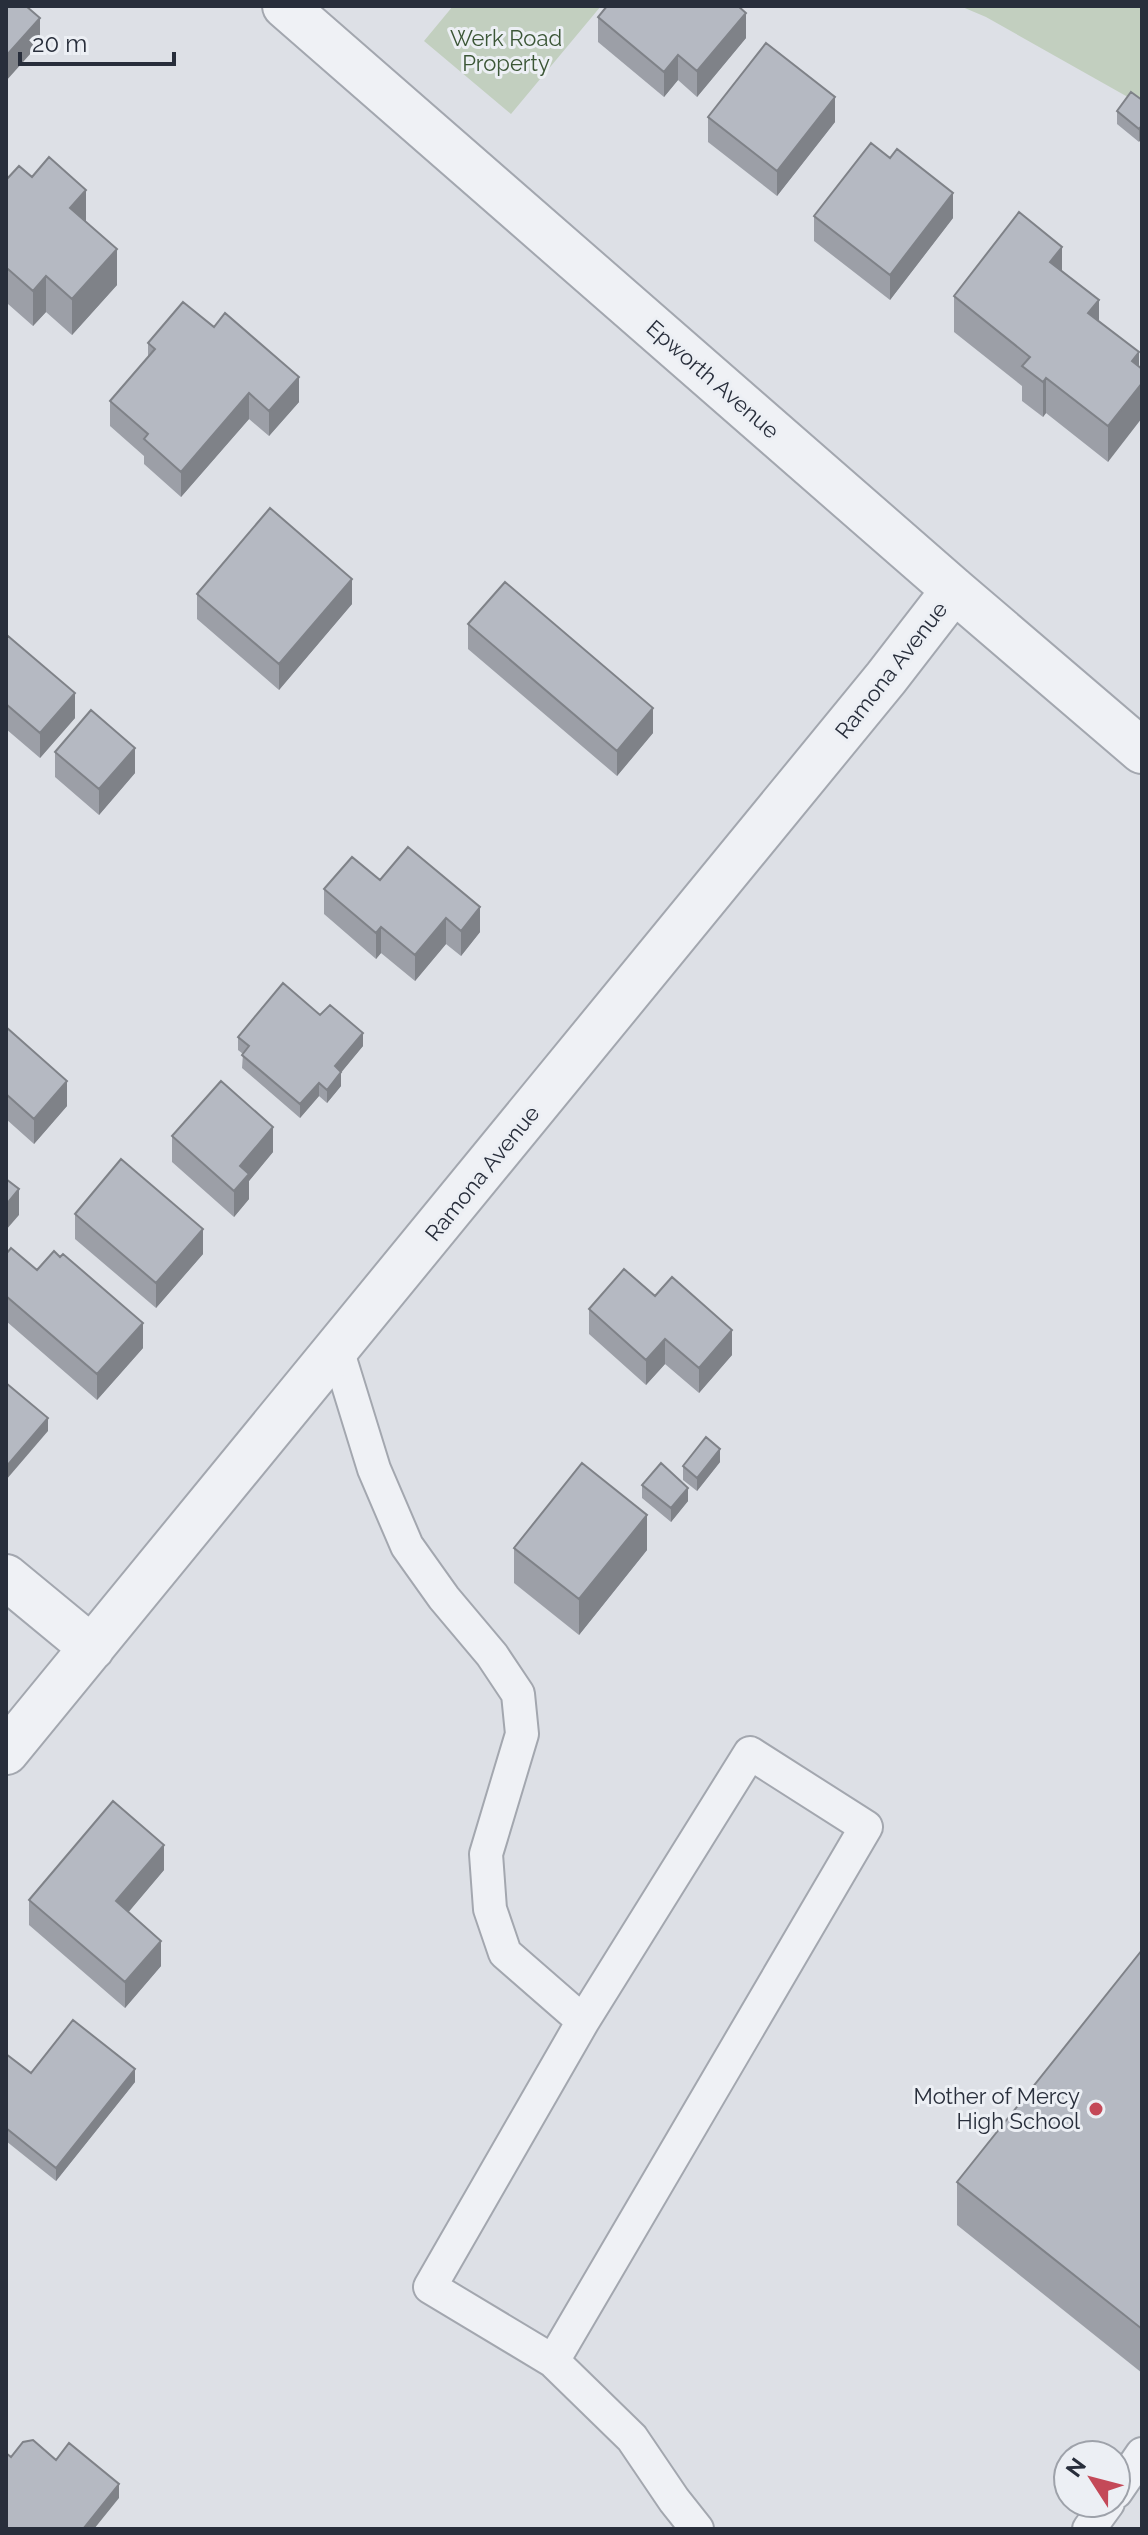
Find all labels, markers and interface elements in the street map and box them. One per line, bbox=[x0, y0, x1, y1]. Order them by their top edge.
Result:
scale bar bbox=[20, 16, 174, 66]
park label: Werk Road Property bbox=[450, 25, 562, 76]
text: 20 m bbox=[32, 29, 87, 58]
street label: Epworth Avenue bbox=[641, 314, 785, 444]
street label: Ramona Avenue bbox=[830, 596, 953, 744]
street label: Ramona Avenue bbox=[420, 1100, 545, 1246]
place label: Mother of Mercy High School bbox=[914, 2083, 1080, 2134]
marker: Mother of Mercy High School bbox=[1087, 2100, 1105, 2118]
north arrow bbox=[1052, 2439, 1132, 2519]
text: N bbox=[1060, 2453, 1091, 2482]

